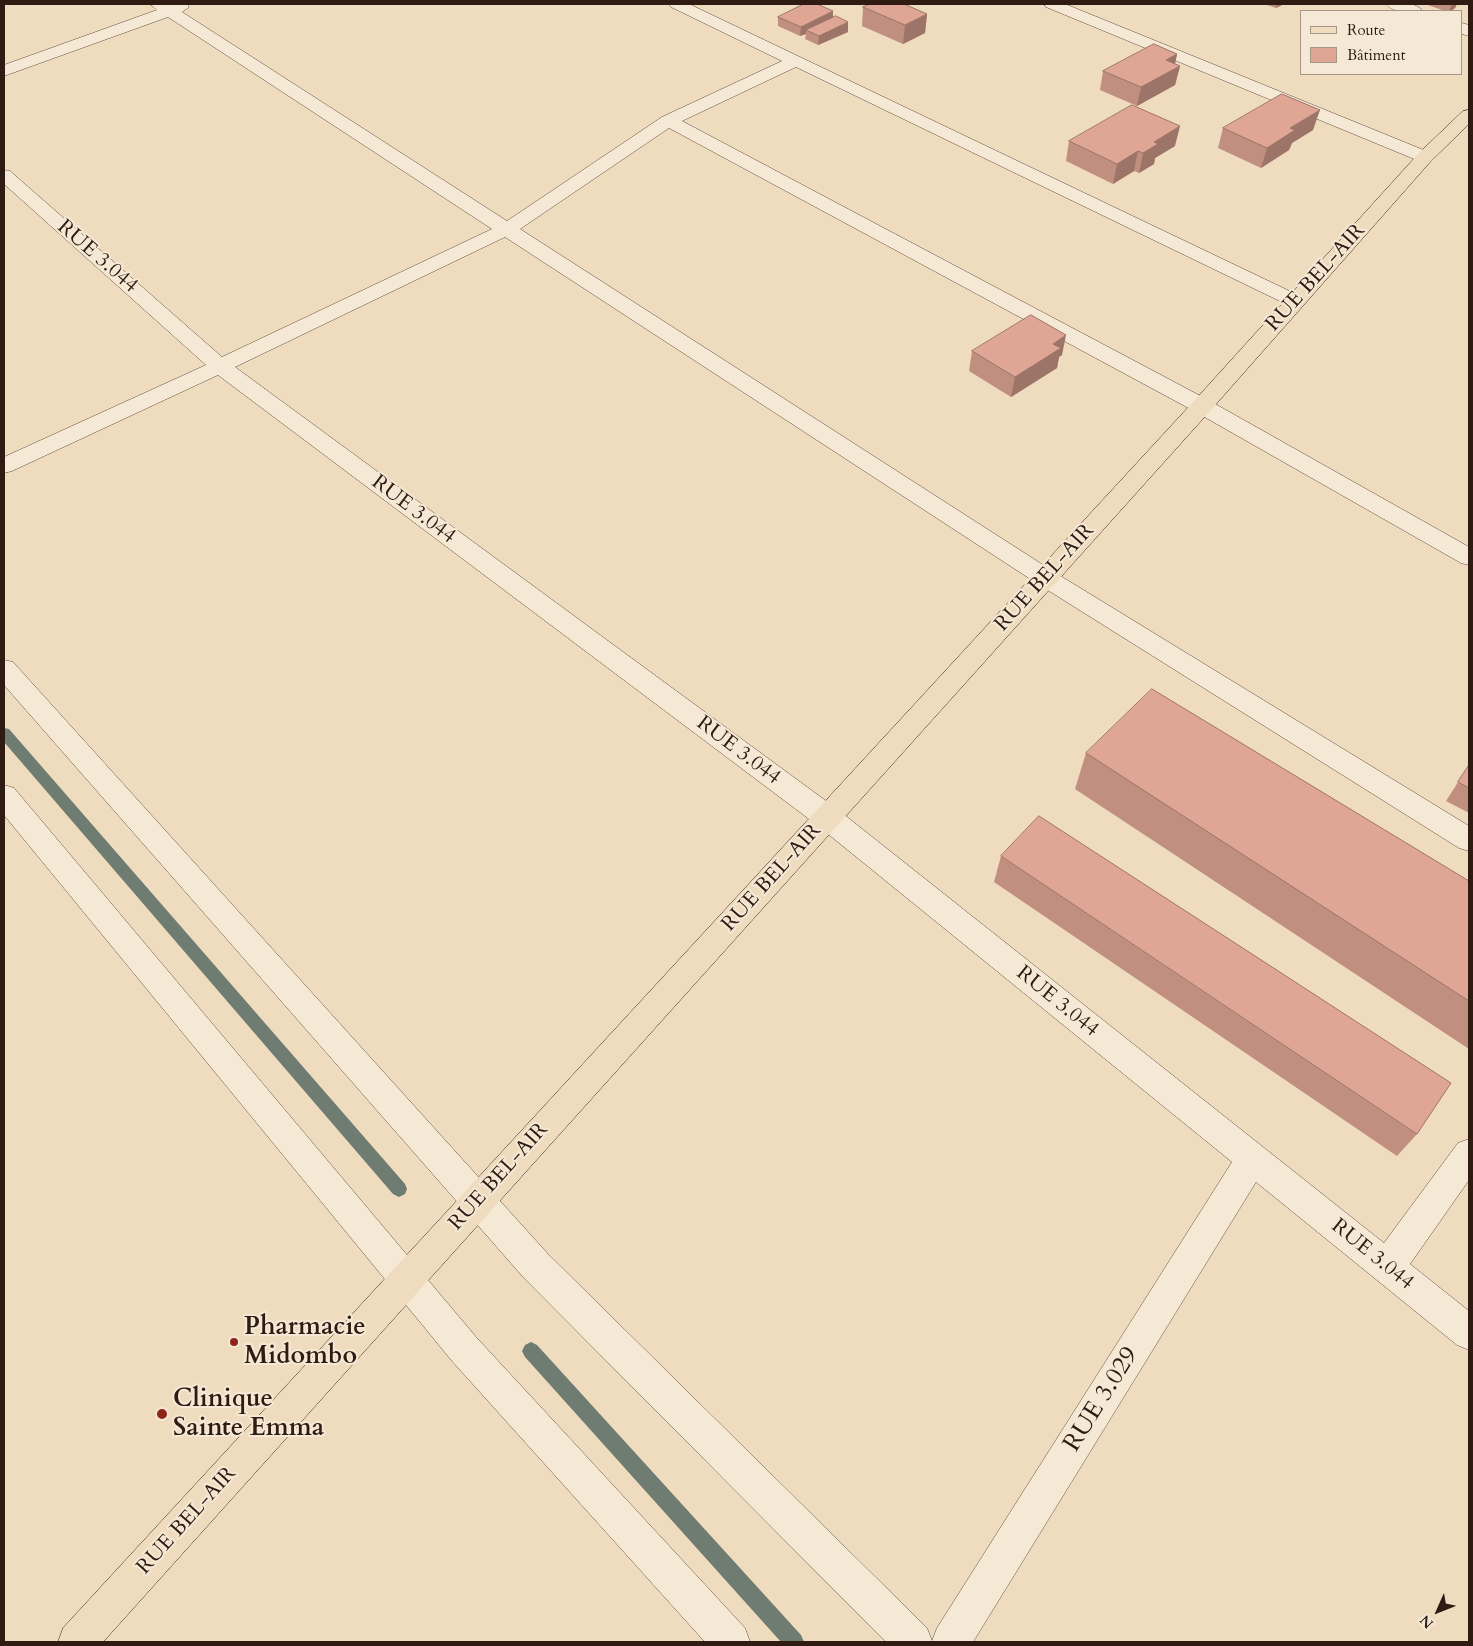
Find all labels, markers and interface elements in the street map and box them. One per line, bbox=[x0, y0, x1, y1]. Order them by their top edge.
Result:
legend bbox=[1300, 10, 1463, 75]
text: Route bbox=[1347, 20, 1385, 40]
text: Bâtiment bbox=[1347, 45, 1405, 65]
street label: RUE 3.044 bbox=[52, 215, 142, 299]
street label: RUE BEL-AIR bbox=[1261, 219, 1371, 337]
street label: RUE 3.044 bbox=[366, 470, 460, 550]
street label: RUE BEL-AIR bbox=[990, 519, 1100, 637]
street label: RUE 3.044 bbox=[691, 711, 785, 791]
street label: RUE BEL-AIR bbox=[717, 819, 827, 937]
street label: RUE 3.044 bbox=[1011, 961, 1103, 1043]
street label: RUE BEL-AIR bbox=[444, 1118, 554, 1236]
street label: RUE 3.044 bbox=[1326, 1214, 1418, 1296]
place label: Pharmacie Midombo bbox=[244, 1313, 366, 1372]
marker: Pharmacie Midombo bbox=[228, 1336, 240, 1348]
street label: RUE 3.029 bbox=[1058, 1342, 1146, 1458]
place label: Clinique Sainte Emma bbox=[173, 1385, 324, 1444]
marker: Clinique Sainte Emma bbox=[155, 1407, 169, 1421]
street label: RUE BEL-AIR bbox=[132, 1462, 242, 1580]
north arrow bbox=[1413, 1586, 1463, 1636]
text: N bbox=[1416, 1611, 1438, 1633]

